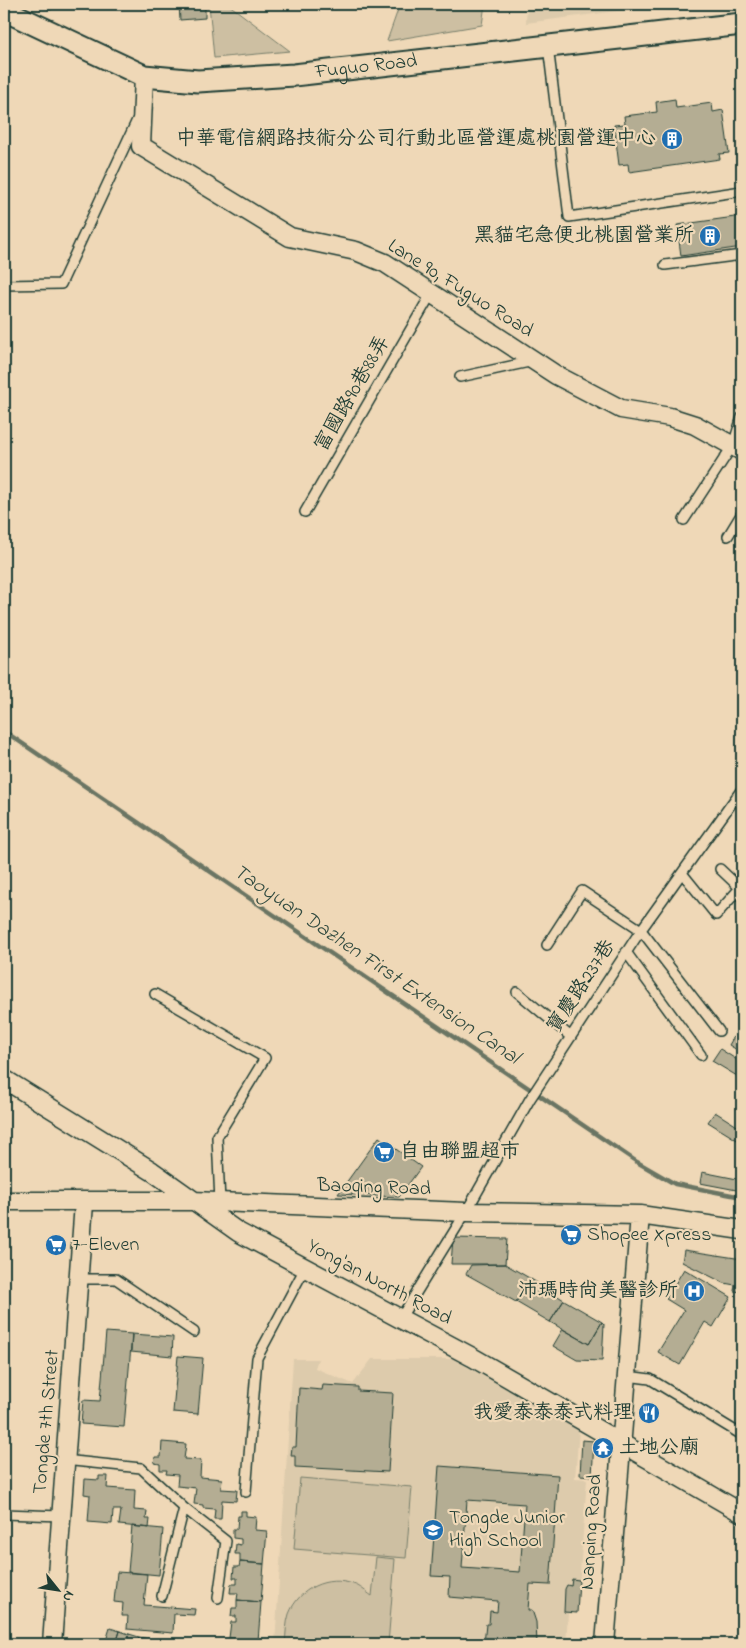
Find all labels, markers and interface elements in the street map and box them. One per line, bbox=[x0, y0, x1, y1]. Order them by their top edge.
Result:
street label: Fuguo Road bbox=[313, 47, 419, 87]
place label: 中華電信網路技術分公司行動北區營運處桃園營運中心 bbox=[176, 125, 656, 154]
building icon: 中華電信網路技術分公司行動北區營運處桃園營運中心 bbox=[660, 127, 684, 151]
place label: 黑貓宅急便北桃園營業所 bbox=[474, 222, 694, 251]
building icon: 黑貓宅急便北桃園營業所 bbox=[698, 224, 722, 248]
street label: Lane 90, Fuguo Road bbox=[381, 232, 539, 346]
street label: 富國路90巷88弄 bbox=[308, 331, 398, 457]
water label: Taoyuan Dazhen First Extension Canal bbox=[227, 857, 528, 1074]
street label: 寶慶路237巷 bbox=[541, 934, 624, 1040]
place label: 自由聯盟超市 bbox=[400, 1138, 520, 1167]
supermarket icon: 自由聯盟超市 bbox=[372, 1140, 396, 1164]
street label: Baoqing Road bbox=[316, 1171, 431, 1205]
place label: Shopee Xpress bbox=[587, 1221, 711, 1250]
supermarket icon: Shopee Xpress bbox=[559, 1223, 583, 1247]
place label: 7-Eleven bbox=[72, 1231, 139, 1260]
supermarket icon: 7-Eleven bbox=[44, 1233, 68, 1257]
street label: Yong'an North Road bbox=[301, 1233, 457, 1334]
place label: 沛瑪時尚美醫診所 bbox=[518, 1277, 678, 1306]
hospital icon: 沛瑪時尚美醫診所 bbox=[682, 1279, 706, 1303]
street label: Tongde 7th Street bbox=[26, 1348, 69, 1496]
place label: 我愛泰泰泰式料理 bbox=[473, 1399, 633, 1428]
restaurant icon: 我愛泰泰泰式料理 bbox=[637, 1401, 661, 1425]
place label: 土地公廟 bbox=[619, 1434, 699, 1463]
temple icon: 土地公廟 bbox=[591, 1436, 615, 1460]
street label: Nanping Road bbox=[573, 1473, 612, 1591]
place label: Tongde Junior High School bbox=[449, 1504, 566, 1557]
school or university icon: Tongde Junior High School bbox=[421, 1518, 445, 1542]
north arrow bbox=[32, 1566, 82, 1616]
text: N bbox=[57, 1586, 79, 1605]

